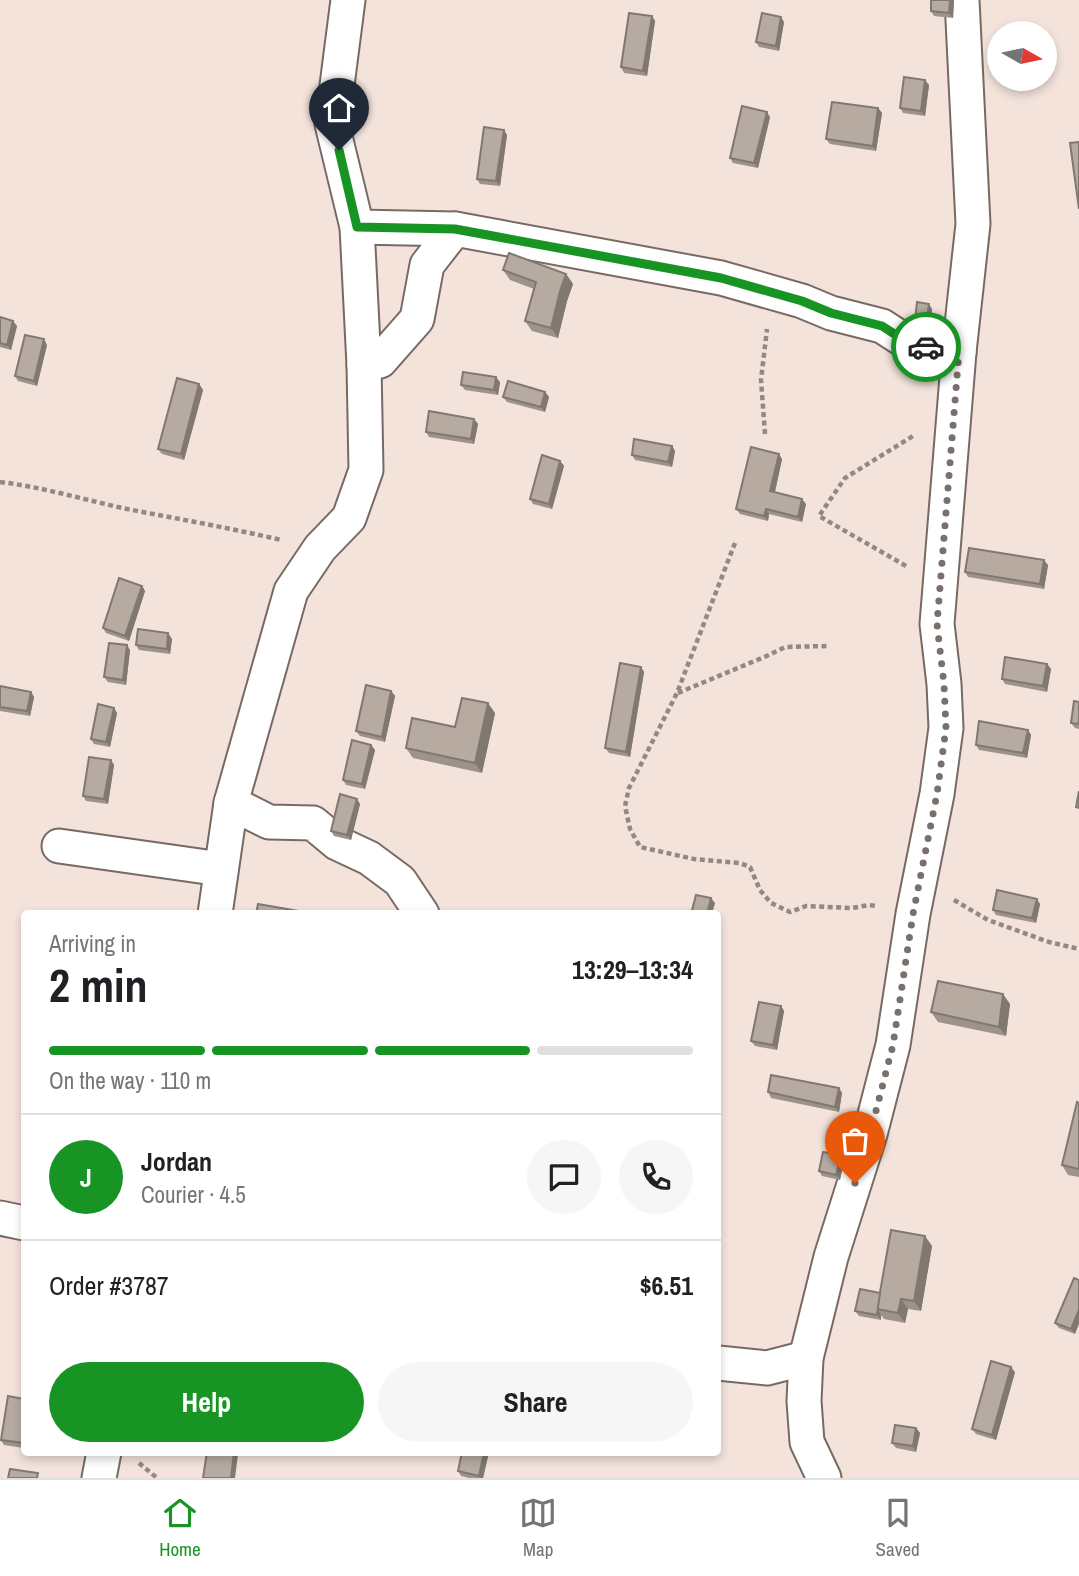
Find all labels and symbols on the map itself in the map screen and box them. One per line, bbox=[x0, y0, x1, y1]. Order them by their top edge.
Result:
north arrow bbox=[987, 21, 1057, 91]
pin bbox=[309, 78, 369, 150]
courier bbox=[891, 312, 961, 382]
pin bbox=[825, 1111, 885, 1183]

